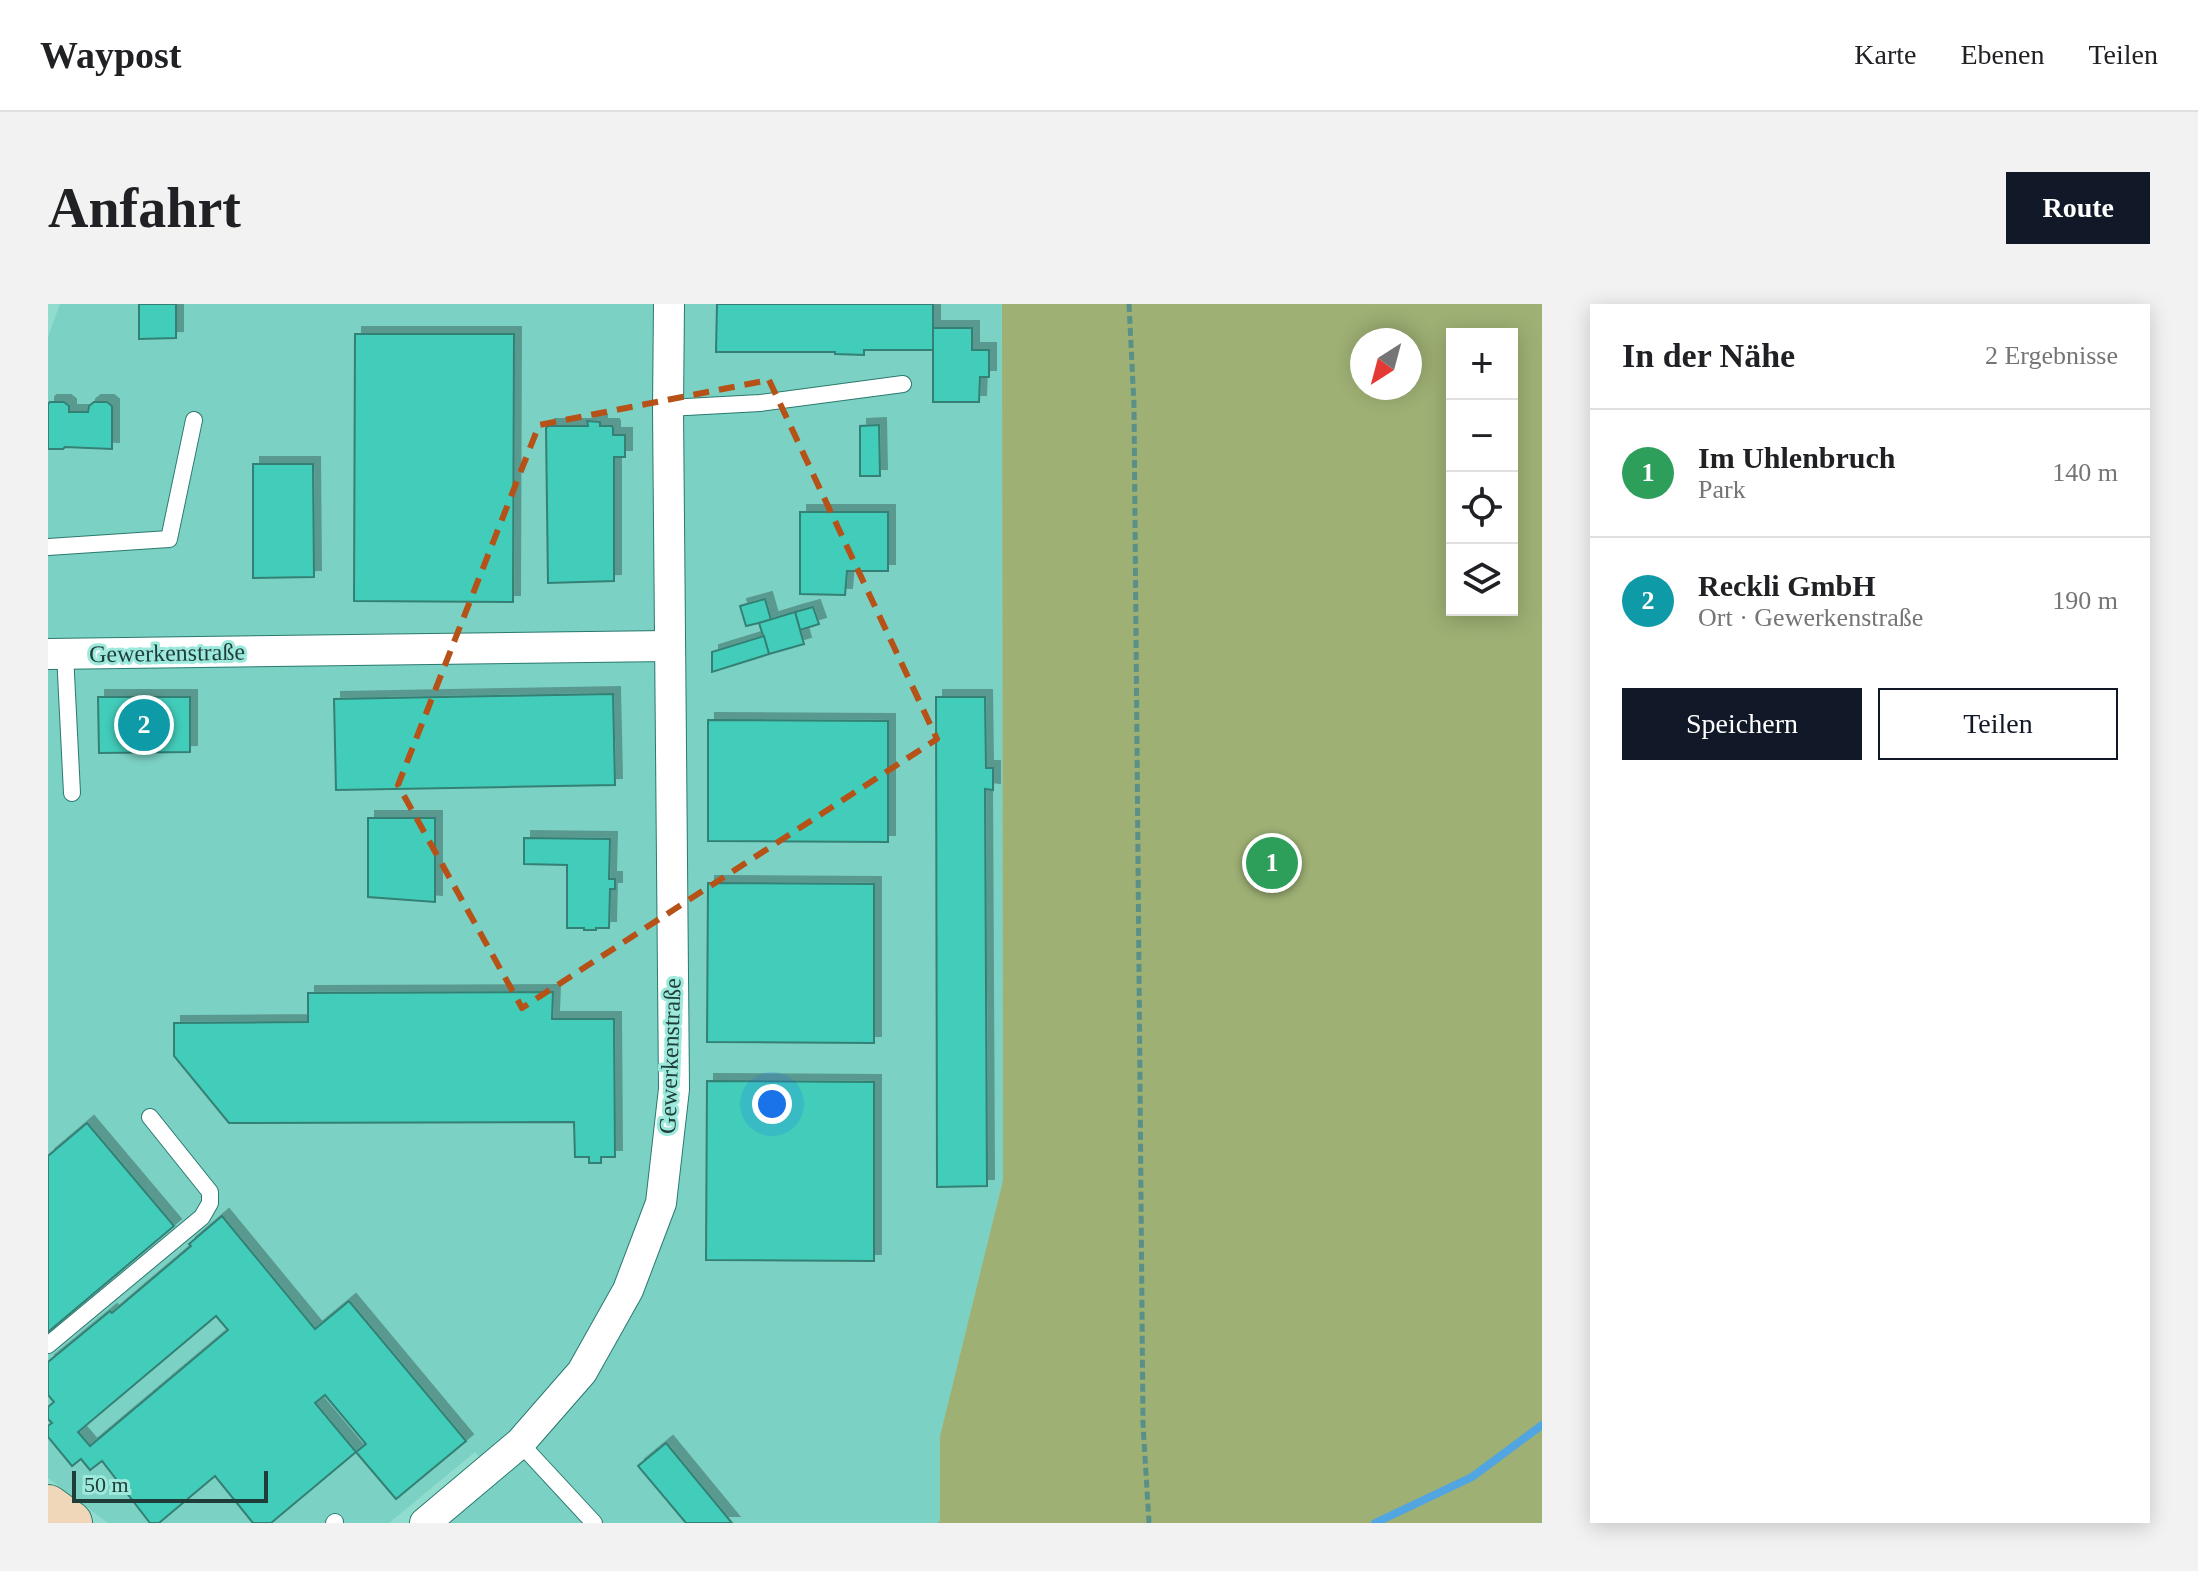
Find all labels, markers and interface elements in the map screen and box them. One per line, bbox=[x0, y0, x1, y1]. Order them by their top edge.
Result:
text: Waypost bbox=[40, 34, 181, 76]
text: Karte bbox=[1854, 39, 1916, 70]
text: Ebenen bbox=[1960, 39, 2044, 70]
text: Teilen bbox=[2088, 39, 2158, 70]
button: Route bbox=[2006, 172, 2150, 244]
text: Anfahrt bbox=[48, 177, 241, 239]
north arrow bbox=[1350, 328, 1422, 400]
map controls bbox=[1446, 328, 1518, 616]
button: + bbox=[1446, 328, 1518, 400]
text: In der Nähe bbox=[1622, 337, 1795, 374]
text: 2 Ergebnisse bbox=[1985, 341, 2118, 370]
button: − bbox=[1446, 400, 1518, 472]
text: Im Uhlenbruch bbox=[1698, 441, 1896, 474]
text: 1 bbox=[1642, 458, 1655, 487]
text: 140 m bbox=[2052, 458, 2118, 487]
button: locate bbox=[1446, 472, 1518, 544]
text: Park bbox=[1698, 475, 1746, 504]
button: layers bbox=[1446, 544, 1518, 616]
text: Reckli GmbH bbox=[1698, 569, 1876, 602]
text: 2 bbox=[1642, 586, 1655, 615]
text: 190 m bbox=[2052, 586, 2118, 615]
text: Ort · Gewerkenstraße bbox=[1698, 603, 1923, 632]
street label: Gewerkenstraße bbox=[89, 639, 245, 667]
button: Speichern bbox=[1622, 688, 1862, 760]
button: Teilen bbox=[1878, 688, 2118, 760]
pin: 2 bbox=[118, 695, 170, 755]
pin: 1 bbox=[1246, 833, 1298, 893]
street label: Gewerkenstraße bbox=[654, 978, 686, 1134]
your location bbox=[752, 1084, 792, 1124]
scale bar bbox=[72, 1467, 268, 1503]
text: 50 m bbox=[84, 1472, 129, 1497]

